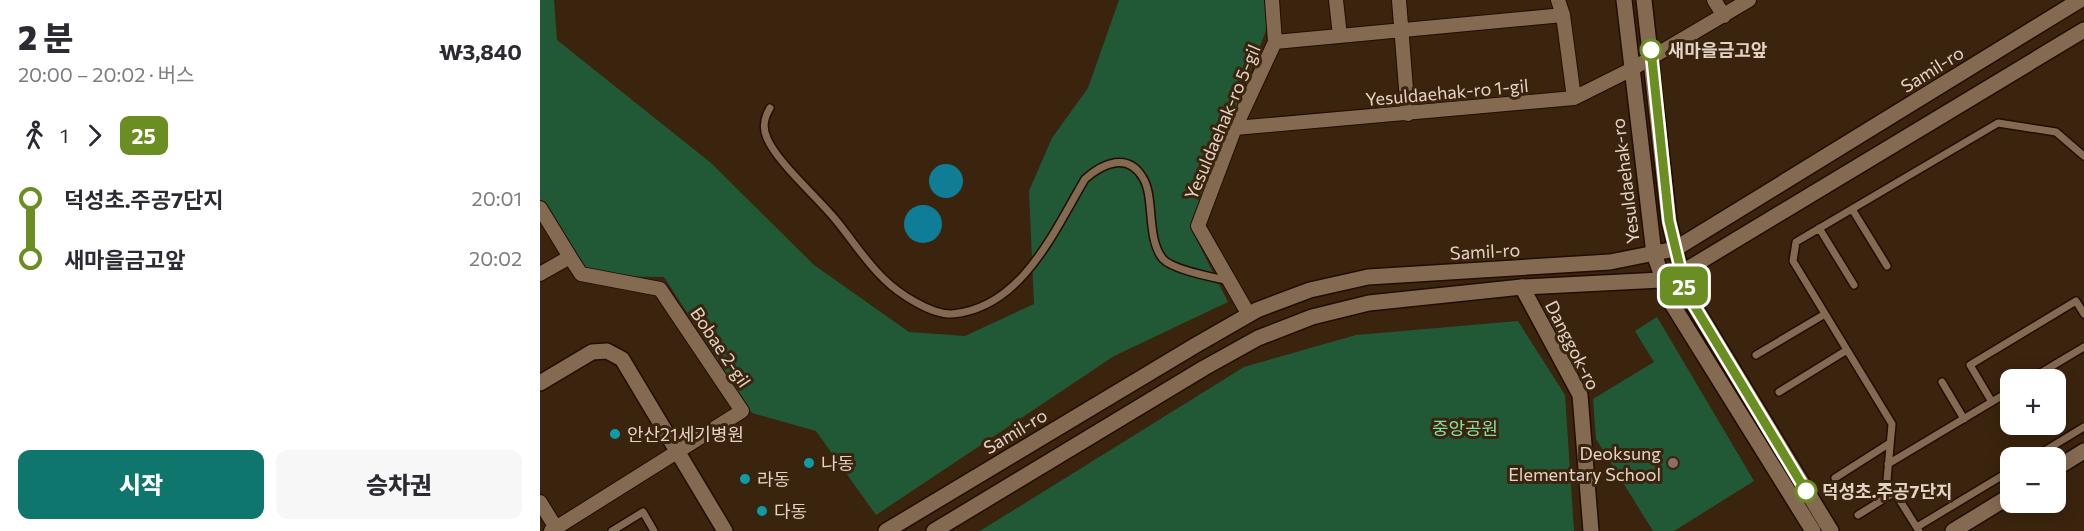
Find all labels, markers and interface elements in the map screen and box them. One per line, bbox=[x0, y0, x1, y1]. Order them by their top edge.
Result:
text: 2 분 bbox=[18, 16, 74, 57]
text: ₩3,840 bbox=[439, 38, 522, 65]
marker: 새마을금고앞 bbox=[1640, 39, 1662, 61]
place label: 새마을금고앞 bbox=[1668, 39, 1768, 61]
street label: Yesuldaehak-ro 5-gil bbox=[1179, 41, 1265, 203]
street label: Samil-ro bbox=[1896, 41, 1968, 97]
text: 20:00 – 20:02 · 버스 bbox=[18, 62, 194, 86]
street label: Yesuldaehak-ro 1-gil bbox=[1364, 74, 1530, 110]
street label: Yesuldaehak-ro bbox=[1606, 117, 1644, 245]
icon: walk bbox=[18, 119, 51, 152]
icon: forward bbox=[78, 119, 111, 152]
text: 1 bbox=[60, 123, 69, 147]
text: 25 bbox=[132, 123, 156, 148]
text: 덕성초.주공7단지 bbox=[64, 186, 224, 213]
text: 20:01 bbox=[472, 186, 522, 210]
street label: Samil-ro bbox=[1449, 238, 1521, 264]
text: 새마을금고앞 bbox=[64, 246, 185, 273]
text: 20:02 bbox=[469, 246, 522, 270]
line badge: 25 bbox=[1657, 266, 1711, 306]
text: 25 bbox=[1672, 274, 1696, 299]
street label: Danggok-ro bbox=[1541, 296, 1605, 394]
street label: Bobae 2-gil bbox=[686, 303, 756, 391]
map controls bbox=[2000, 369, 2066, 513]
button: + bbox=[2000, 369, 2066, 435]
street label: Samil-ro bbox=[979, 404, 1051, 458]
park label: 중앙공원 bbox=[1432, 417, 1498, 439]
place label: 안산21세기병원 bbox=[627, 423, 744, 445]
marker: 안산21세기병원 bbox=[608, 427, 622, 441]
place label: Deoksung Elementary School bbox=[1508, 442, 1661, 485]
button: − bbox=[2000, 447, 2066, 513]
button: 시작 bbox=[18, 450, 264, 519]
button: 승차권 bbox=[276, 450, 522, 519]
place label: 나동 bbox=[821, 452, 854, 474]
marker: 나동 bbox=[802, 456, 816, 470]
marker: Deoksung Elementary School bbox=[1666, 456, 1680, 470]
place label: 라동 bbox=[757, 468, 790, 490]
marker: 라동 bbox=[738, 472, 752, 486]
marker: 덕성초.주공7단지 bbox=[1795, 480, 1817, 502]
place label: 덕성초.주공7단지 bbox=[1822, 480, 1953, 502]
place label: 다동 bbox=[774, 500, 807, 522]
marker: 다동 bbox=[755, 504, 769, 518]

